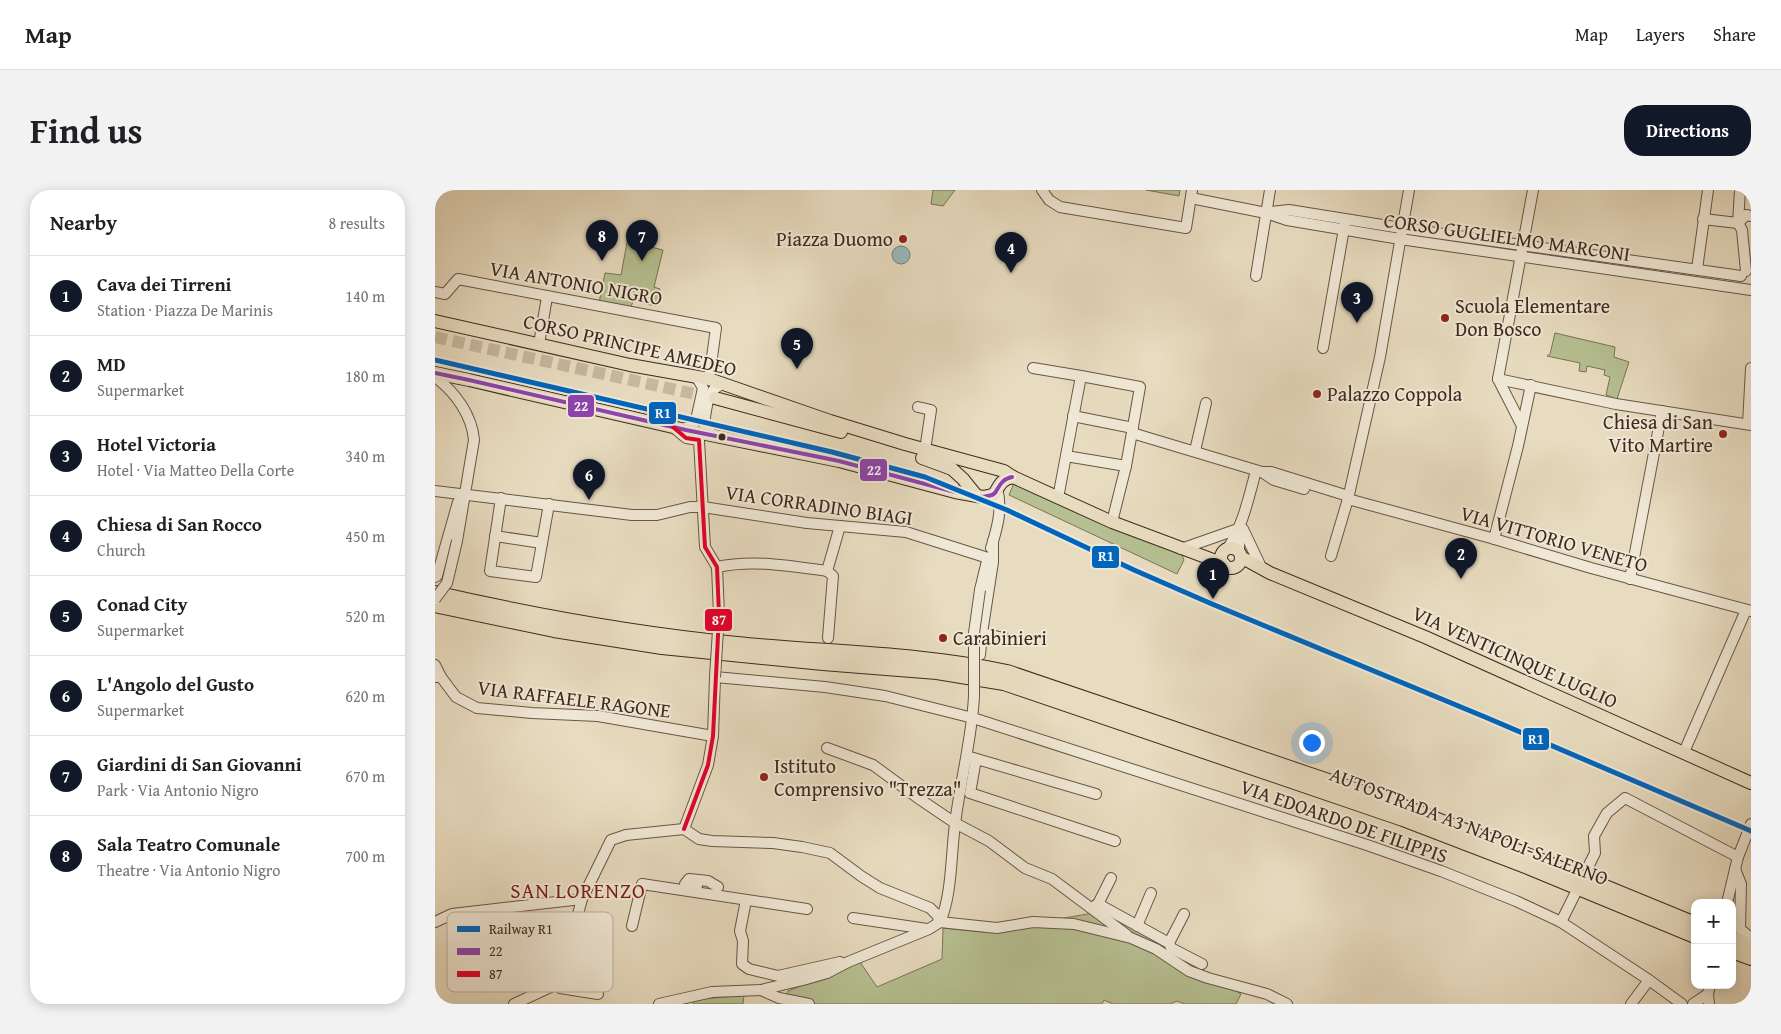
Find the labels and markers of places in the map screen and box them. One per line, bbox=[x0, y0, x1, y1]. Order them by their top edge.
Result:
pin: 8 bbox=[586, 220, 618, 261]
pin: 7 bbox=[626, 220, 658, 261]
place label: Piazza Duomo bbox=[776, 224, 893, 253]
pin: 4 bbox=[995, 232, 1027, 273]
marker: Piazza Duomo bbox=[897, 233, 909, 245]
pin: 3 bbox=[1341, 282, 1373, 323]
place label: Scuola Elementare Don Bosco bbox=[1455, 291, 1610, 343]
marker: Scuola Elementare Don Bosco bbox=[1439, 312, 1451, 324]
pin: 5 bbox=[781, 328, 813, 369]
place label: Palazzo Coppola bbox=[1327, 379, 1463, 408]
marker: Palazzo Coppola bbox=[1311, 388, 1323, 400]
place label: Chiesa di San Vito Martire bbox=[1603, 407, 1713, 459]
marker: Chiesa di San Vito Martire bbox=[1717, 428, 1729, 440]
unlabelled marker bbox=[717, 432, 727, 442]
pin: 6 bbox=[573, 459, 605, 500]
pin: 2 bbox=[1445, 538, 1477, 579]
pin: 1 bbox=[1197, 558, 1229, 599]
place label: Carabinieri bbox=[953, 623, 1047, 652]
marker: Carabinieri bbox=[937, 632, 949, 644]
place label: Istituto Comprensivo "Trezza" bbox=[774, 751, 962, 803]
marker: Istituto Comprensivo "Trezza" bbox=[758, 771, 770, 783]

